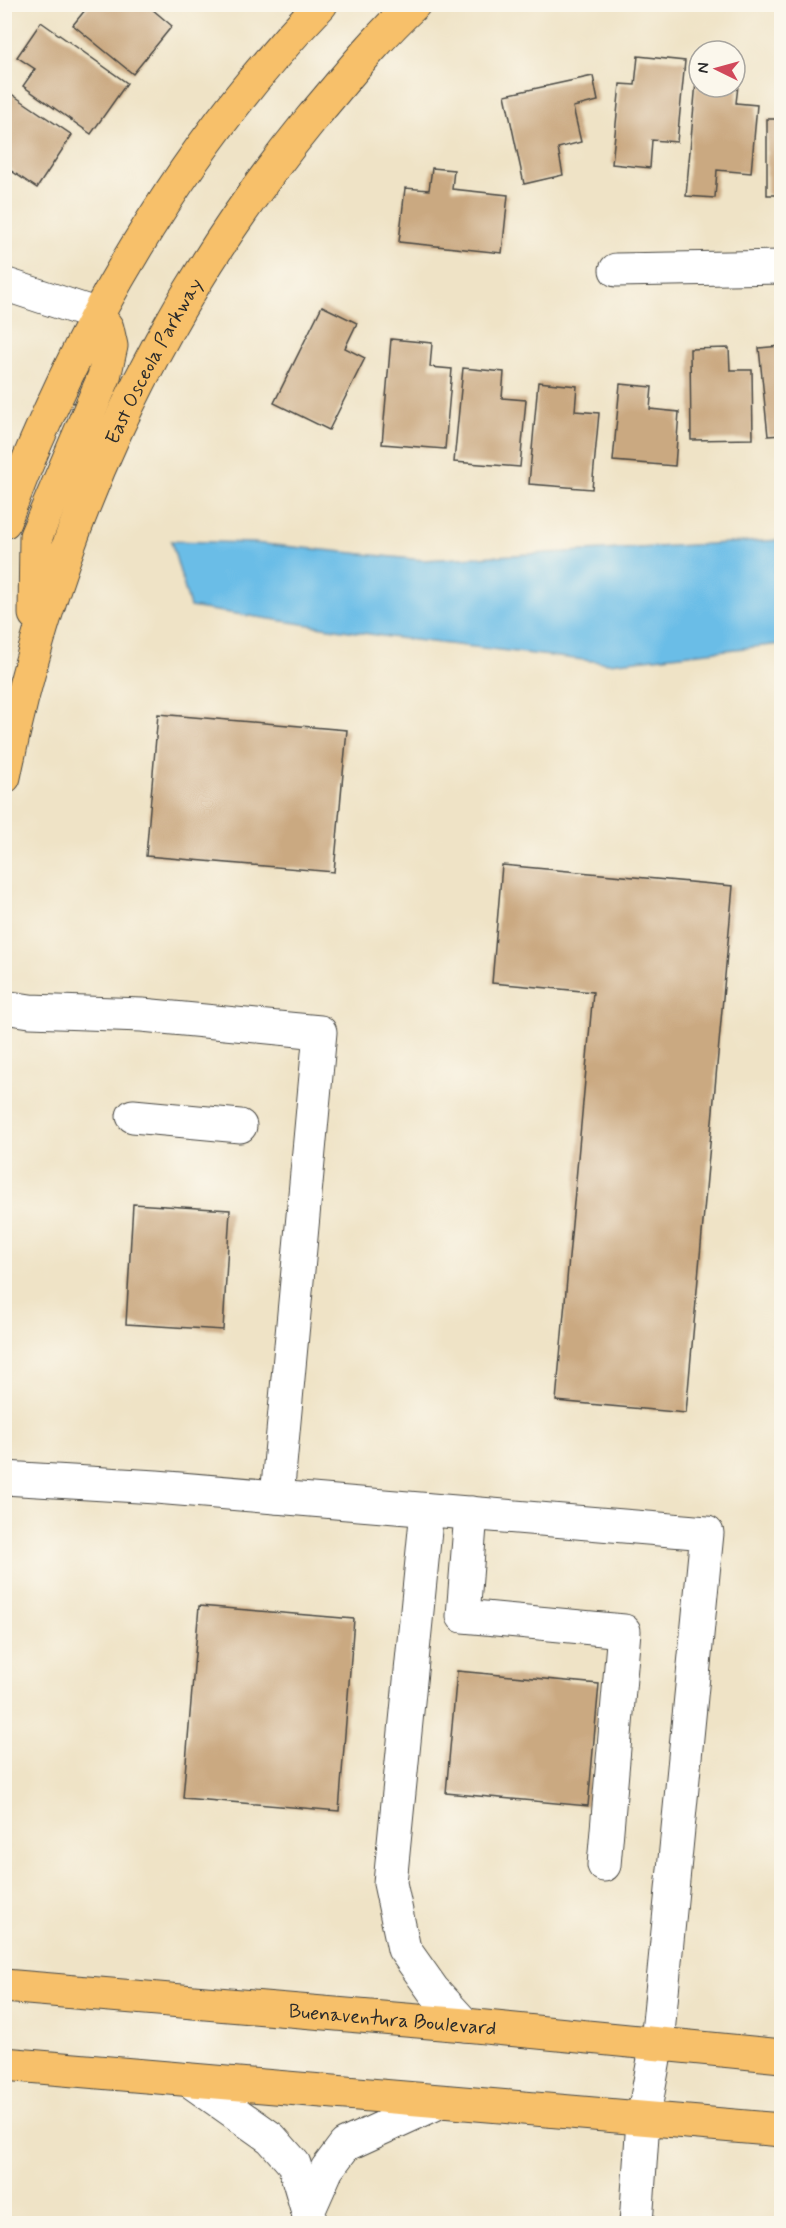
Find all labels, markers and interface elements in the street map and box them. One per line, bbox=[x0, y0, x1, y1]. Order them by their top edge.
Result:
north arrow bbox=[687, 39, 747, 99]
text: N bbox=[693, 62, 714, 74]
street label: East Osceola Parkway bbox=[99, 273, 210, 449]
street label: Buenaventura Boulevard bbox=[288, 1998, 498, 2043]

